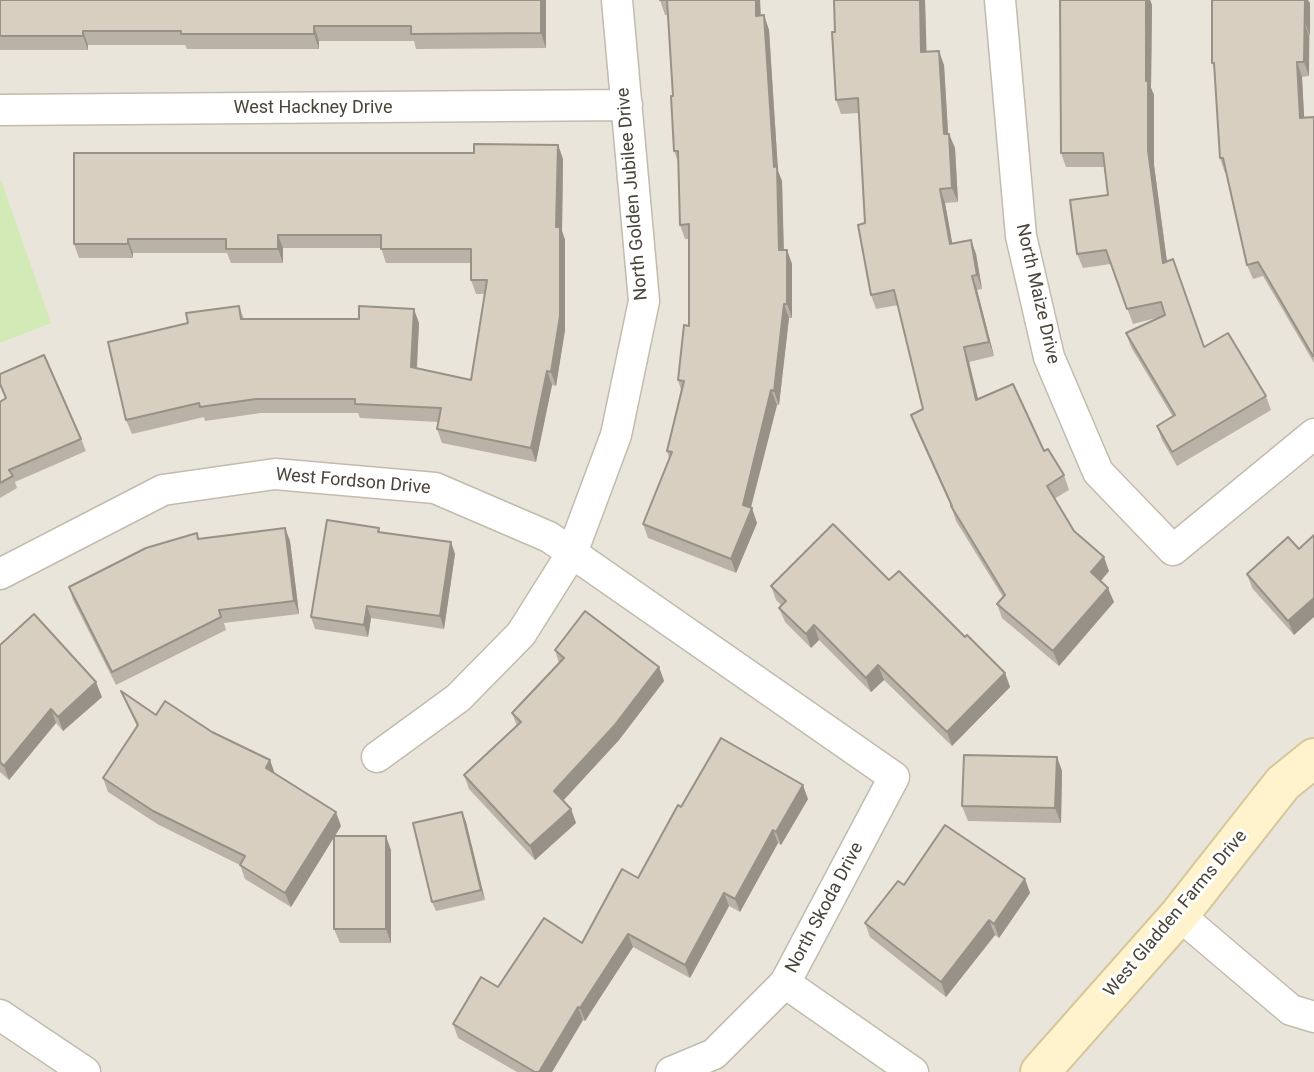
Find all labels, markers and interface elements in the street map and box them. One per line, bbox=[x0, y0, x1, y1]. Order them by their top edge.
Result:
street label: North Golden Jubilee Drive bbox=[613, 87, 653, 301]
street label: West Hackney Drive bbox=[234, 97, 392, 119]
street label: North Maize Drive bbox=[1010, 222, 1064, 366]
street label: West Fordson Drive bbox=[275, 464, 431, 500]
street label: West Gladden Farms Drive bbox=[1100, 826, 1252, 1002]
street label: North Skoda Drive bbox=[781, 839, 869, 977]

